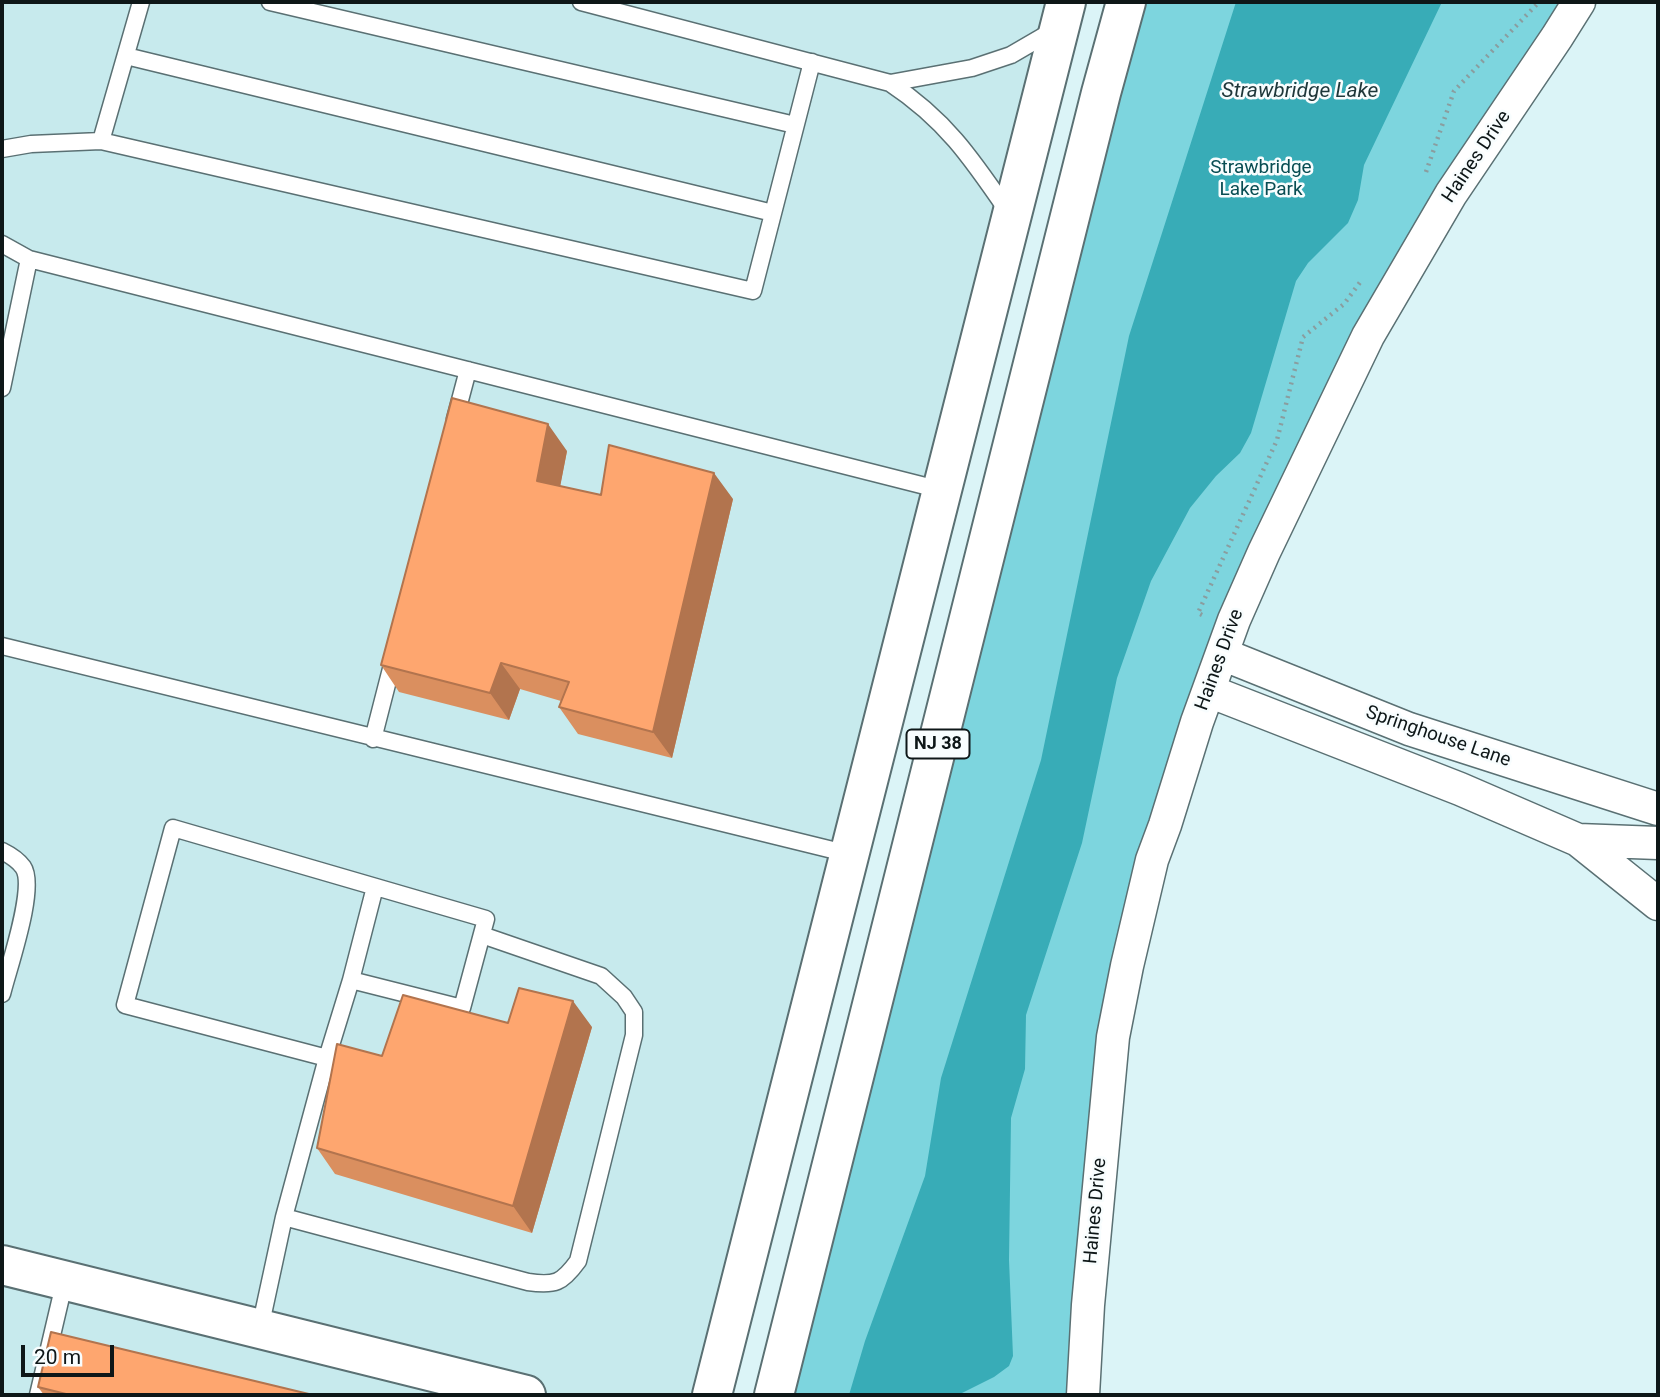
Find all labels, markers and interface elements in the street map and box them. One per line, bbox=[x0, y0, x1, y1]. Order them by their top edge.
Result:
water label: Strawbridge Lake bbox=[1222, 79, 1378, 105]
street label: Haines Drive bbox=[1438, 107, 1516, 207]
park label: Strawbridge Lake Park bbox=[1210, 157, 1312, 201]
street label: Haines Drive bbox=[1191, 606, 1249, 714]
street label: Springhouse Lane bbox=[1363, 702, 1513, 772]
road number: NJ 38 bbox=[906, 730, 970, 758]
street label: Haines Drive bbox=[1080, 1157, 1112, 1265]
scale bar bbox=[24, 1330, 117, 1374]
text: 20 m bbox=[34, 1345, 81, 1369]

